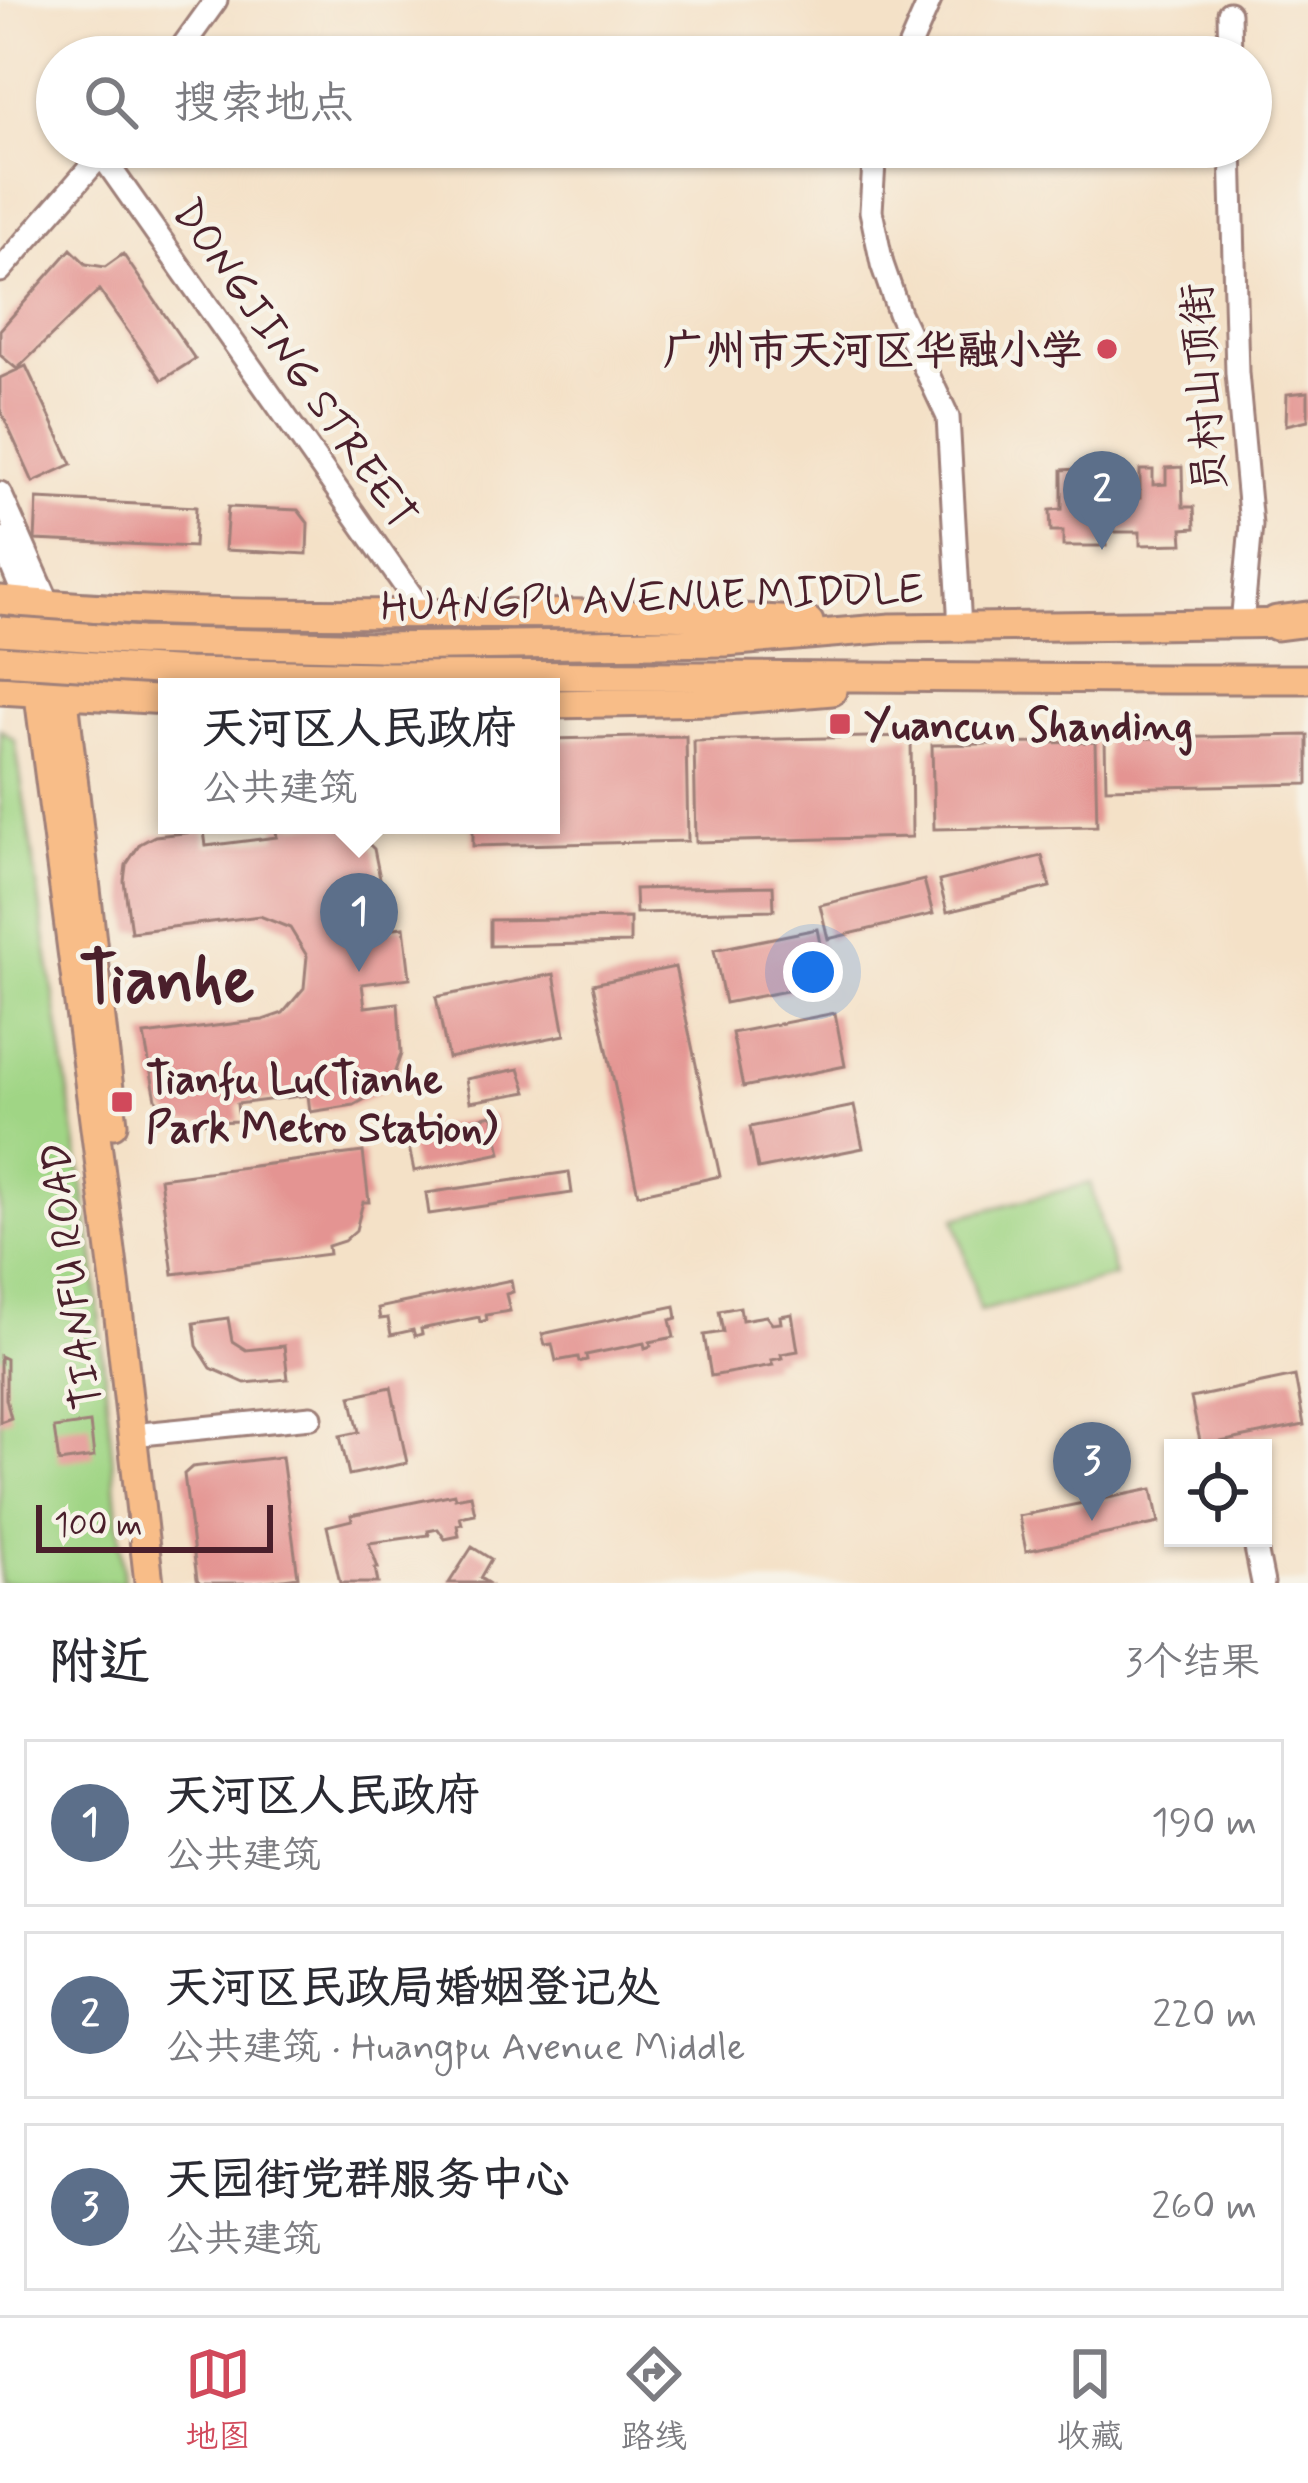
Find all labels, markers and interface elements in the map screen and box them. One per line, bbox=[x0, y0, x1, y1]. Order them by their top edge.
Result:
search box bbox=[36, 36, 1272, 168]
icon: search bbox=[78, 69, 144, 135]
text: 搜索地点 bbox=[174, 75, 354, 134]
street label: DONGJING STREET bbox=[158, 189, 428, 541]
street label: 员村山顶街 bbox=[1171, 281, 1240, 494]
place label: 广州市天河区华融小学 bbox=[663, 325, 1083, 380]
marker: 广州市天河区华融小学 bbox=[1094, 336, 1120, 362]
pin: 2 bbox=[1063, 451, 1141, 550]
street label: HUANGPU AVENUE MIDDLE bbox=[380, 563, 924, 636]
popup bbox=[158, 678, 560, 834]
place label: Yuancun Shanding bbox=[864, 700, 1193, 756]
text: 天河区人民政府 bbox=[201, 701, 517, 760]
marker: Yuancun Shanding bbox=[827, 711, 853, 737]
text: 公共建筑 bbox=[201, 764, 358, 815]
pin: 1 bbox=[320, 873, 398, 972]
district label: Tianhe bbox=[79, 940, 255, 1026]
your location bbox=[783, 942, 843, 1002]
place label: Tianfu Lu(Tianhe Park Metro Station) bbox=[146, 1054, 497, 1157]
marker: Tianfu Lu(Tianhe Park Metro Station) bbox=[109, 1089, 135, 1115]
street label: TIANFU ROAD bbox=[30, 1139, 117, 1412]
pin: 3 bbox=[1053, 1422, 1131, 1521]
map controls bbox=[1164, 1439, 1272, 1547]
button: locate bbox=[1164, 1439, 1272, 1547]
scale bar bbox=[36, 1499, 273, 1552]
text: 100 m bbox=[54, 1504, 143, 1548]
text: 附近 bbox=[48, 1631, 150, 1697]
text: 3个结果 bbox=[1125, 1638, 1260, 1689]
text: 天河区人民政府 bbox=[165, 1768, 480, 1827]
text: 1 bbox=[81, 1798, 99, 1849]
text: 190 m bbox=[1151, 1798, 1257, 1849]
text: 公共建筑 bbox=[165, 1831, 321, 1882]
text: 天河区民政局婚姻登记处 bbox=[165, 1960, 660, 2019]
text: 2 bbox=[80, 1990, 100, 2041]
text: 220 m bbox=[1152, 1990, 1257, 2041]
text: 公共建筑 · Huangpu Avenue Middle bbox=[165, 2023, 745, 2074]
text: 天园街党群服务中心 bbox=[165, 2152, 570, 2211]
text: 3 bbox=[81, 2182, 99, 2233]
text: 260 m bbox=[1151, 2182, 1257, 2233]
text: 公共建筑 bbox=[165, 2215, 321, 2266]
tab: 地图 bbox=[185, 2341, 251, 2460]
tab: 路线 bbox=[621, 2341, 687, 2460]
tab: 收藏 bbox=[1057, 2341, 1123, 2460]

